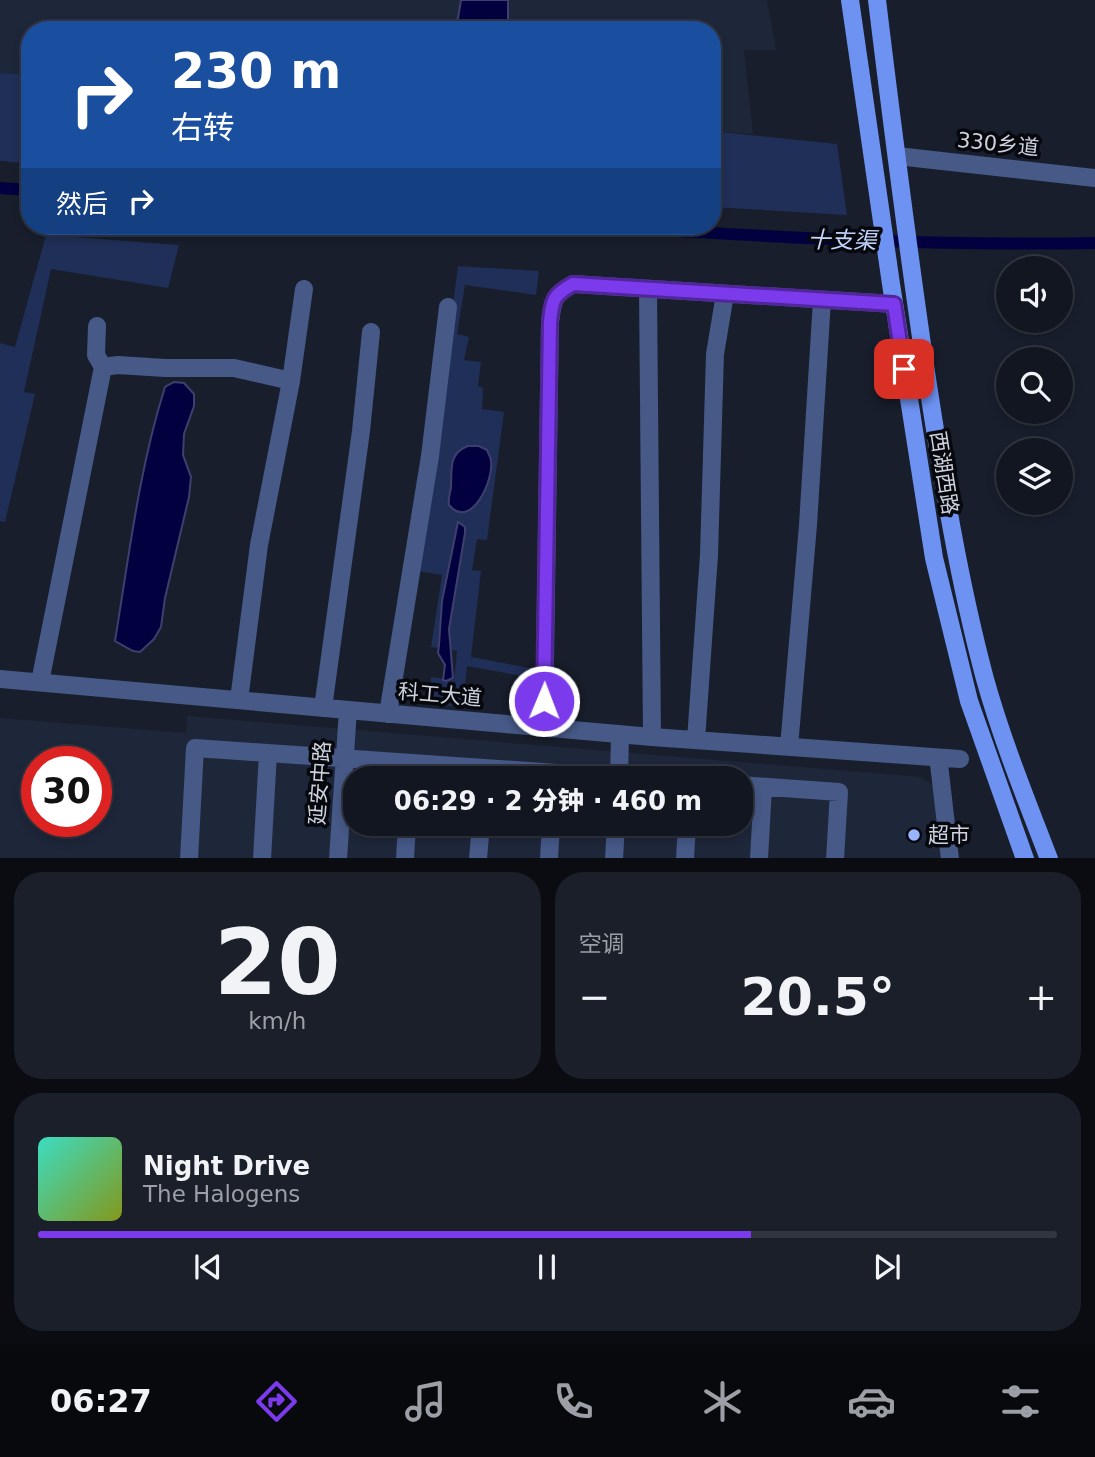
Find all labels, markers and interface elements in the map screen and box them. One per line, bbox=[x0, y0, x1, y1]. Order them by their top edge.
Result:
text: 230 m bbox=[171, 43, 341, 100]
icon: right bbox=[56, 49, 147, 140]
text: 右转 bbox=[171, 109, 235, 147]
street label: 330乡道 bbox=[956, 128, 1040, 160]
icon: right bbox=[122, 182, 160, 220]
text: 然后 bbox=[56, 189, 108, 219]
water label: 十支渠 bbox=[807, 226, 880, 254]
map controls bbox=[996, 256, 1073, 515]
button: sound bbox=[996, 256, 1073, 333]
pin bbox=[874, 339, 934, 399]
button: search bbox=[996, 347, 1073, 424]
icon: arrive bbox=[885, 350, 923, 388]
street label: 西湖西路 bbox=[926, 430, 962, 516]
button: layers bbox=[996, 438, 1073, 515]
position arrow bbox=[507, 664, 581, 738]
street label: 科工大道 bbox=[397, 679, 483, 711]
street label: 延安中路 bbox=[305, 740, 335, 826]
speed limit sign: 30 bbox=[21, 746, 112, 837]
text: 06:29 · 2 分钟 · 460 m bbox=[394, 786, 702, 816]
place label: 超市 bbox=[928, 823, 970, 847]
marker: 超市 bbox=[906, 827, 922, 843]
text: 20 bbox=[214, 910, 341, 1015]
text: 空调 bbox=[579, 931, 625, 957]
text: 20.5° bbox=[741, 967, 895, 1027]
text: − bbox=[579, 975, 610, 1019]
text: + bbox=[1025, 975, 1057, 1019]
text: km/h bbox=[248, 1008, 306, 1034]
text: Night Drive bbox=[143, 1151, 310, 1181]
text: The Halogens bbox=[143, 1181, 300, 1207]
icon: previous bbox=[189, 1248, 227, 1286]
icon: pause bbox=[528, 1248, 566, 1286]
icon: next bbox=[868, 1248, 906, 1286]
icon: directions bbox=[252, 1377, 301, 1426]
icon: music bbox=[401, 1377, 450, 1426]
icon: phone bbox=[549, 1377, 598, 1426]
icon: climate bbox=[698, 1377, 747, 1426]
icon: car bbox=[847, 1377, 896, 1426]
icon: filters bbox=[996, 1377, 1045, 1426]
text: 06:27 bbox=[50, 1382, 152, 1420]

